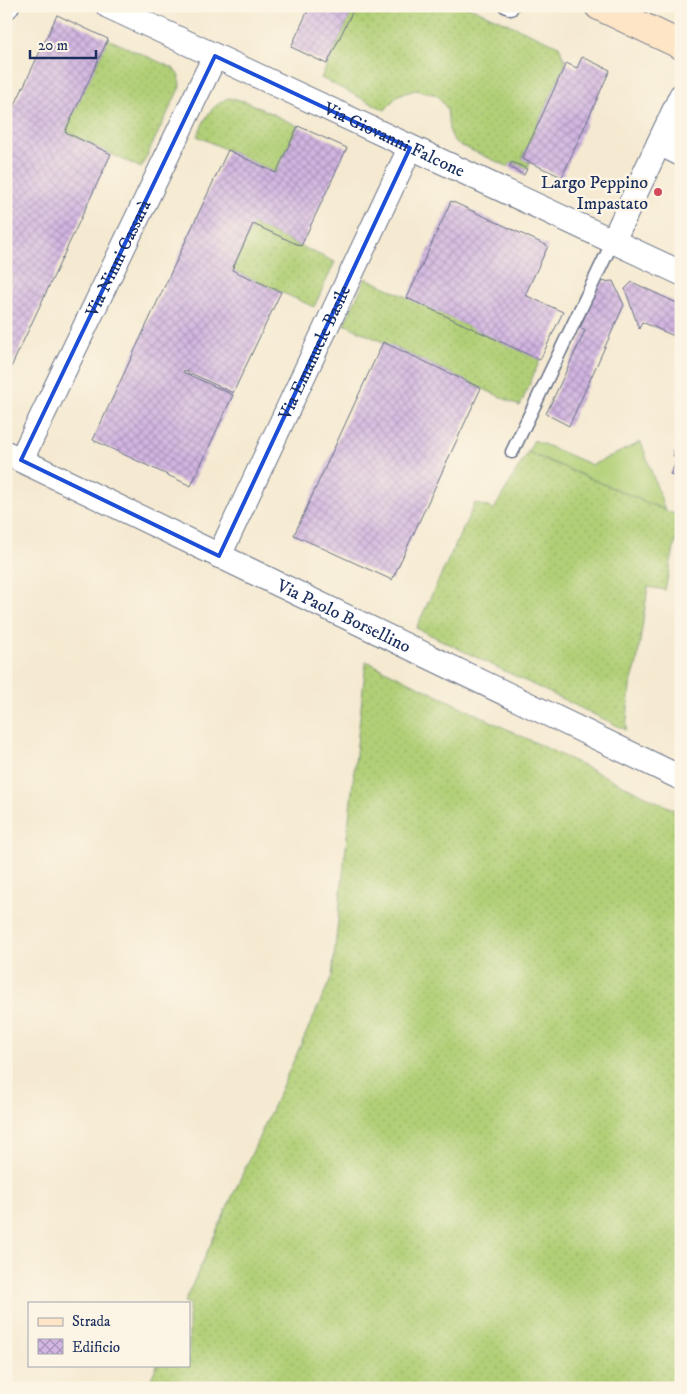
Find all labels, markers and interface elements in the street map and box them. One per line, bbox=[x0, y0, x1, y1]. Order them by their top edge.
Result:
scale bar bbox=[30, 28, 96, 60]
text: 20 m bbox=[38, 36, 68, 55]
street label: Via Giovanni Falcone bbox=[319, 98, 468, 183]
place label: Largo Peppino Impastato bbox=[541, 172, 648, 215]
marker: Largo Peppino Impastato bbox=[652, 186, 664, 198]
street label: Via Ninni Cassarà bbox=[81, 196, 157, 322]
street label: Via Emanuele Basile bbox=[274, 282, 356, 424]
street label: Via Paolo Borsellino bbox=[272, 575, 414, 658]
legend bbox=[28, 1302, 190, 1366]
text: Strada bbox=[72, 1312, 111, 1331]
text: Edificio bbox=[72, 1338, 120, 1357]

